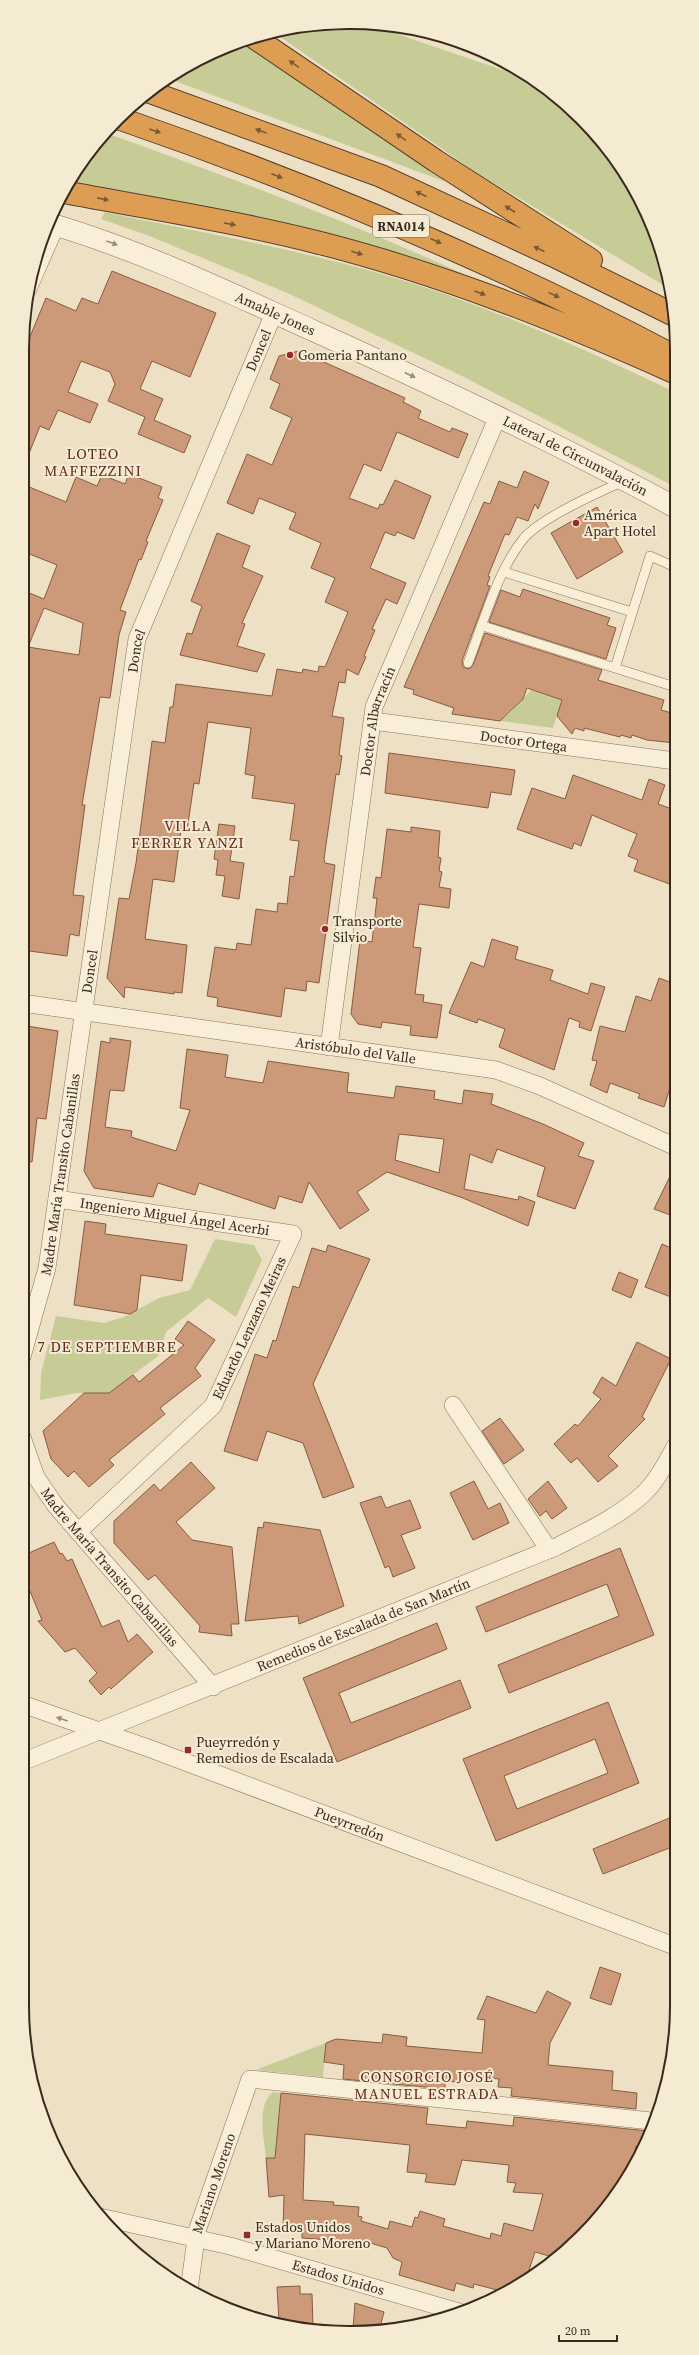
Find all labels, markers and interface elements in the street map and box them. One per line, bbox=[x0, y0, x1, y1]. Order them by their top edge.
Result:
one-way arrow bbox=[289, 60, 299, 68]
one-way arrow bbox=[149, 128, 161, 134]
one-way arrow bbox=[254, 128, 266, 134]
one-way arrow bbox=[396, 133, 407, 141]
one-way arrow bbox=[271, 173, 283, 179]
one-way arrow bbox=[415, 191, 427, 197]
one-way arrow bbox=[96, 196, 109, 202]
one-way arrow bbox=[505, 205, 515, 213]
road number: RNA014 bbox=[373, 215, 429, 237]
one-way arrow bbox=[224, 221, 236, 227]
one-way arrow bbox=[430, 237, 442, 244]
one-way arrow bbox=[106, 241, 118, 247]
one-way arrow bbox=[533, 246, 544, 252]
one-way arrow bbox=[351, 250, 363, 256]
street label: Amable Jones bbox=[232, 287, 319, 340]
one-way arrow bbox=[475, 291, 487, 297]
one-way arrow bbox=[548, 292, 560, 298]
street label: Doncel bbox=[241, 326, 276, 375]
place label: Gomeria Pantano bbox=[298, 345, 407, 365]
marker: Gomeria Pantano bbox=[285, 350, 295, 360]
one-way arrow bbox=[404, 372, 415, 378]
street label: Lateral de Circunvalación bbox=[500, 410, 652, 501]
district label: LOTEO MAFFEZZINI bbox=[44, 443, 142, 481]
place label: América Apart Hotel bbox=[584, 505, 656, 541]
marker: América Apart Hotel bbox=[571, 518, 581, 528]
street label: Doncel bbox=[122, 626, 150, 674]
street label: Doctor Albarracín bbox=[355, 663, 400, 777]
street label: Doctor Ortega bbox=[479, 725, 569, 757]
district label: VILLA FERRER YANZI bbox=[131, 815, 245, 853]
place label: Transporte Silvio bbox=[333, 911, 402, 947]
marker: Transporte Silvio bbox=[320, 924, 330, 934]
street label: Doncel bbox=[76, 948, 102, 995]
street label: Aristóbulo del Valle bbox=[294, 1032, 417, 1069]
street label: Madre María Transito Cabanillas bbox=[35, 1072, 85, 1278]
street label: Ingeniero Miguel Ángel Acerbi bbox=[79, 1193, 271, 1240]
street label: Eduardo Lenzano Meiras bbox=[207, 1253, 291, 1403]
district label: 7 DE SEPTIEMBRE bbox=[37, 1336, 177, 1357]
street label: Madre María Transito Cabanillas bbox=[36, 1484, 184, 1651]
street label: Remedios de Escalada de San Martín bbox=[254, 1572, 474, 1677]
one-way arrow bbox=[56, 1716, 68, 1722]
place label: Pueyrredón y Remedios de Escalada bbox=[196, 1732, 335, 1768]
marker: Pueyrredón y Remedios de Escalada bbox=[183, 1745, 193, 1755]
street label: Pueyrredón bbox=[312, 1802, 388, 1846]
district label: CONSORCIO JOSÉ MANUEL ESTRADA bbox=[354, 2066, 500, 2104]
street label: Mariano Moreno bbox=[187, 2130, 240, 2236]
place label: Estados Unidos y Mariano Moreno bbox=[255, 2217, 371, 2253]
marker: Estados Unidos y Mariano Moreno bbox=[242, 2230, 252, 2240]
street label: Estados Unidos bbox=[290, 2254, 387, 2300]
scale bar bbox=[559, 2317, 617, 2343]
text: 20 m bbox=[565, 2323, 591, 2339]

